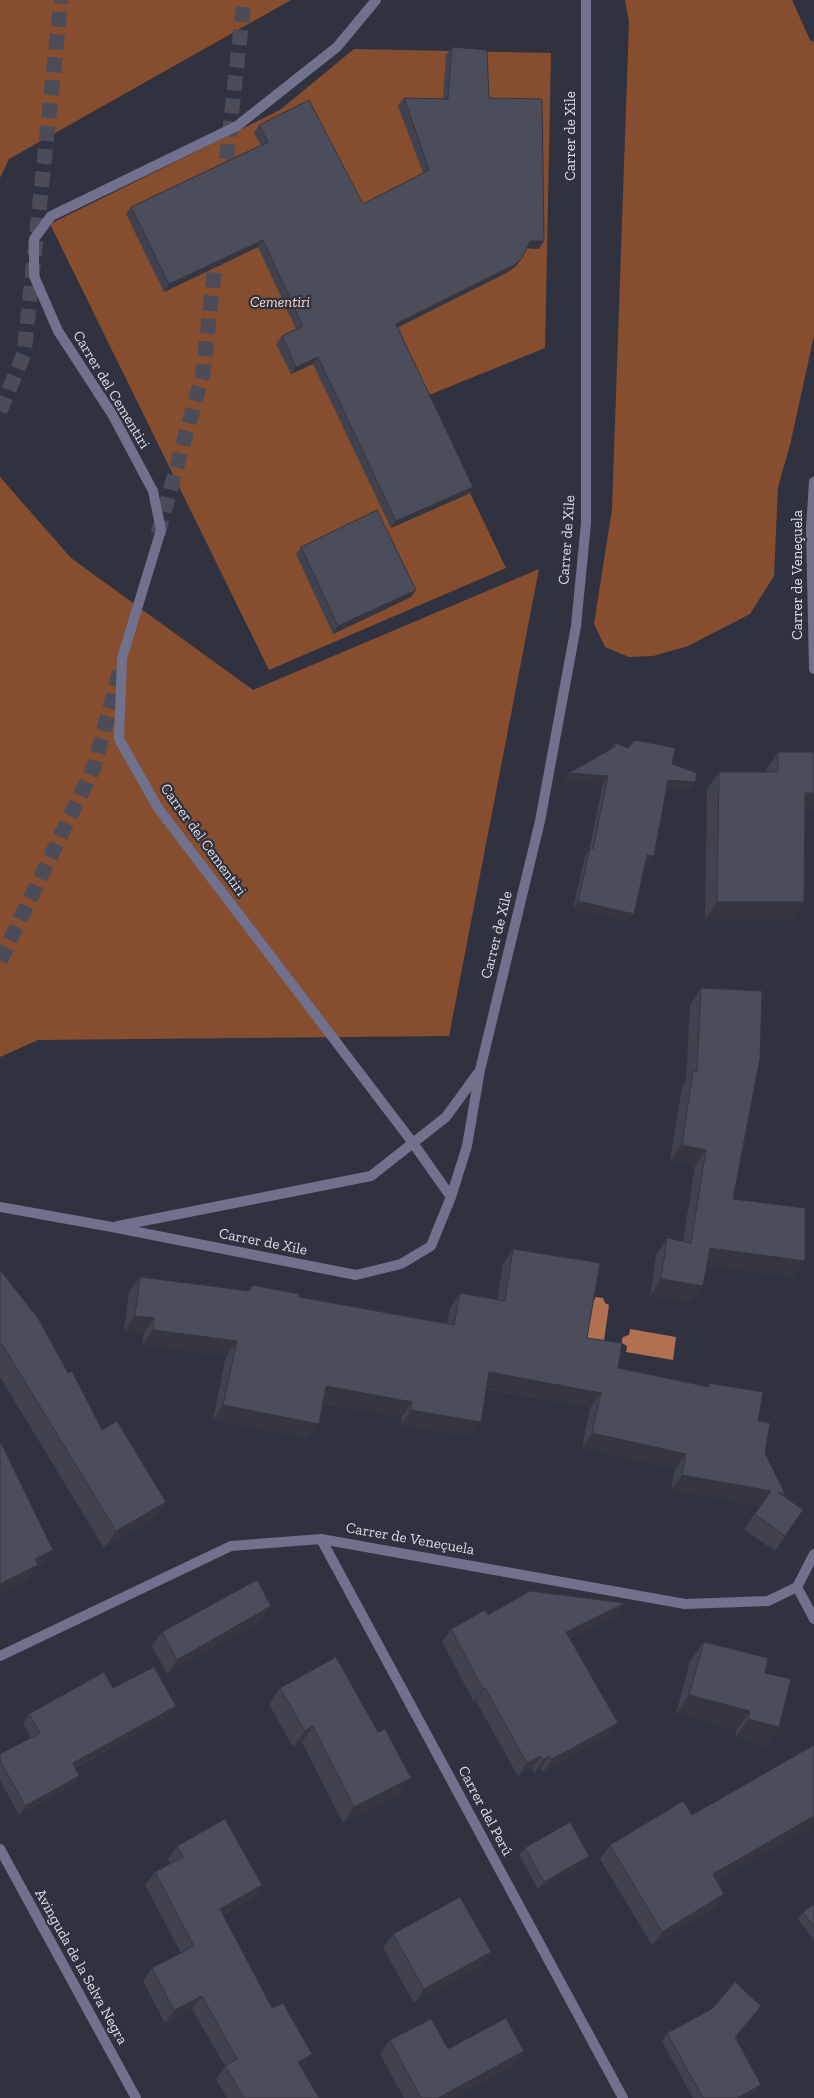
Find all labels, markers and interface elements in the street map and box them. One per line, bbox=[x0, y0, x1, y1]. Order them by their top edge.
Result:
street label: Carrer de Xile bbox=[562, 91, 580, 181]
park label: Cementiri bbox=[250, 294, 310, 312]
street label: Carrer del Cementiri bbox=[69, 328, 153, 452]
street label: Carrer de Xile bbox=[555, 495, 579, 585]
street label: Carrer de Veneçuela bbox=[789, 510, 807, 640]
street label: Carrer del Cementiri bbox=[156, 780, 250, 900]
street label: Carrer de Xile bbox=[477, 889, 517, 981]
street label: Carrer de Xile bbox=[217, 1225, 309, 1259]
street label: Carrer de Veneçuela bbox=[344, 1519, 476, 1559]
street label: Carrer del Perú bbox=[454, 1763, 516, 1859]
street label: Avinguda de la Selva Negra bbox=[31, 1886, 131, 2048]

